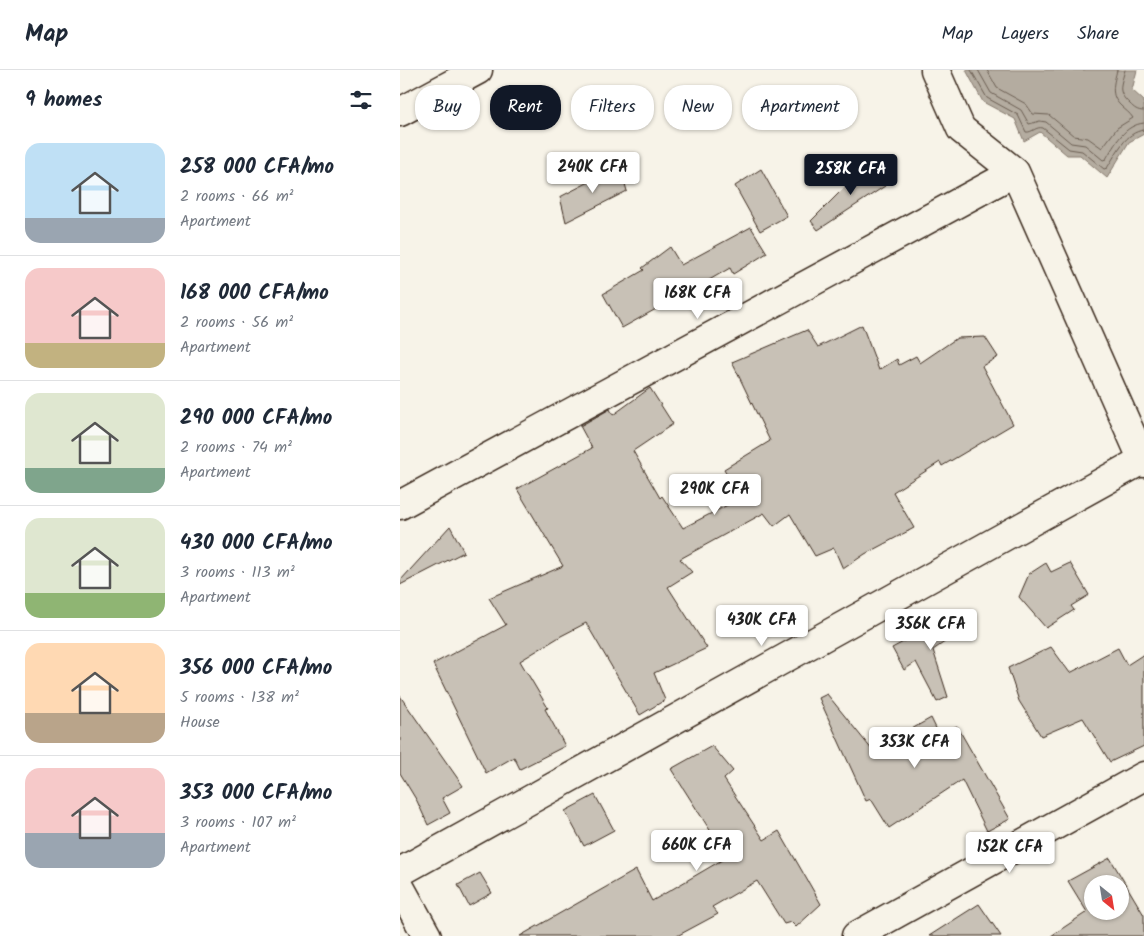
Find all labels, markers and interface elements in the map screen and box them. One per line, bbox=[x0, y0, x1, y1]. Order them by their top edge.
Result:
text: Map bbox=[25, 15, 68, 54]
text: Map bbox=[942, 20, 973, 49]
text: Layers bbox=[1001, 20, 1049, 49]
text: Share bbox=[1077, 20, 1119, 49]
text: 9 homes bbox=[25, 84, 102, 117]
chip: Buy bbox=[415, 85, 480, 130]
chip: Rent bbox=[490, 85, 561, 130]
chip: Filters bbox=[571, 85, 654, 130]
chip: New bbox=[664, 85, 732, 130]
chip: Apartment bbox=[742, 85, 858, 130]
icon: filters bbox=[347, 86, 375, 114]
text: 258 000 CFA/mo bbox=[180, 151, 334, 184]
pin: 240K CFA bbox=[541, 152, 645, 194]
pin: 258K CFA bbox=[799, 154, 903, 196]
text: 240K CFA bbox=[558, 155, 628, 180]
text: 258K CFA bbox=[815, 157, 887, 182]
icon: home bbox=[65, 163, 125, 223]
text: 2 rooms · 66 m² bbox=[180, 184, 294, 209]
text: Apartment bbox=[180, 209, 251, 234]
text: 168 000 CFA/mo bbox=[180, 277, 329, 310]
pin: 168K CFA bbox=[646, 278, 750, 320]
text: 168K CFA bbox=[664, 281, 732, 306]
icon: home bbox=[65, 288, 125, 348]
text: 2 rooms · 56 m² bbox=[180, 310, 293, 335]
text: Apartment bbox=[180, 335, 251, 360]
text: 290 000 CFA/mo bbox=[180, 402, 332, 435]
icon: home bbox=[65, 413, 125, 473]
text: 2 rooms · 74 m² bbox=[180, 435, 292, 460]
text: Apartment bbox=[180, 460, 251, 485]
pin: 290K CFA bbox=[663, 474, 767, 516]
text: 290K CFA bbox=[680, 477, 750, 502]
text: 430 000 CFA/mo bbox=[180, 527, 332, 560]
icon: home bbox=[65, 538, 125, 598]
text: 3 rooms · 113 m² bbox=[180, 560, 295, 585]
text: Apartment bbox=[180, 585, 251, 610]
pin: 430K CFA bbox=[710, 604, 814, 647]
text: 430K CFA bbox=[727, 608, 797, 633]
pin: 356K CFA bbox=[879, 608, 983, 651]
text: 356K CFA bbox=[896, 612, 966, 637]
text: 356 000 CFA/mo bbox=[180, 652, 332, 685]
icon: home bbox=[65, 663, 125, 723]
text: 5 rooms · 138 m² bbox=[180, 685, 299, 710]
text: House bbox=[180, 710, 220, 735]
pin: 353K CFA bbox=[863, 726, 967, 769]
text: 353K CFA bbox=[880, 730, 950, 755]
text: 353 000 CFA/mo bbox=[180, 777, 332, 810]
icon: home bbox=[65, 788, 125, 848]
text: 3 rooms · 107 m² bbox=[180, 810, 296, 835]
pin: 660K CFA bbox=[645, 830, 749, 872]
pin: 152K CFA bbox=[958, 832, 1062, 874]
text: 660K CFA bbox=[662, 833, 732, 858]
text: Apartment bbox=[180, 835, 251, 860]
text: 152K CFA bbox=[977, 835, 1043, 860]
north arrow bbox=[1084, 875, 1129, 920]
map controls bbox=[1084, 875, 1129, 920]

